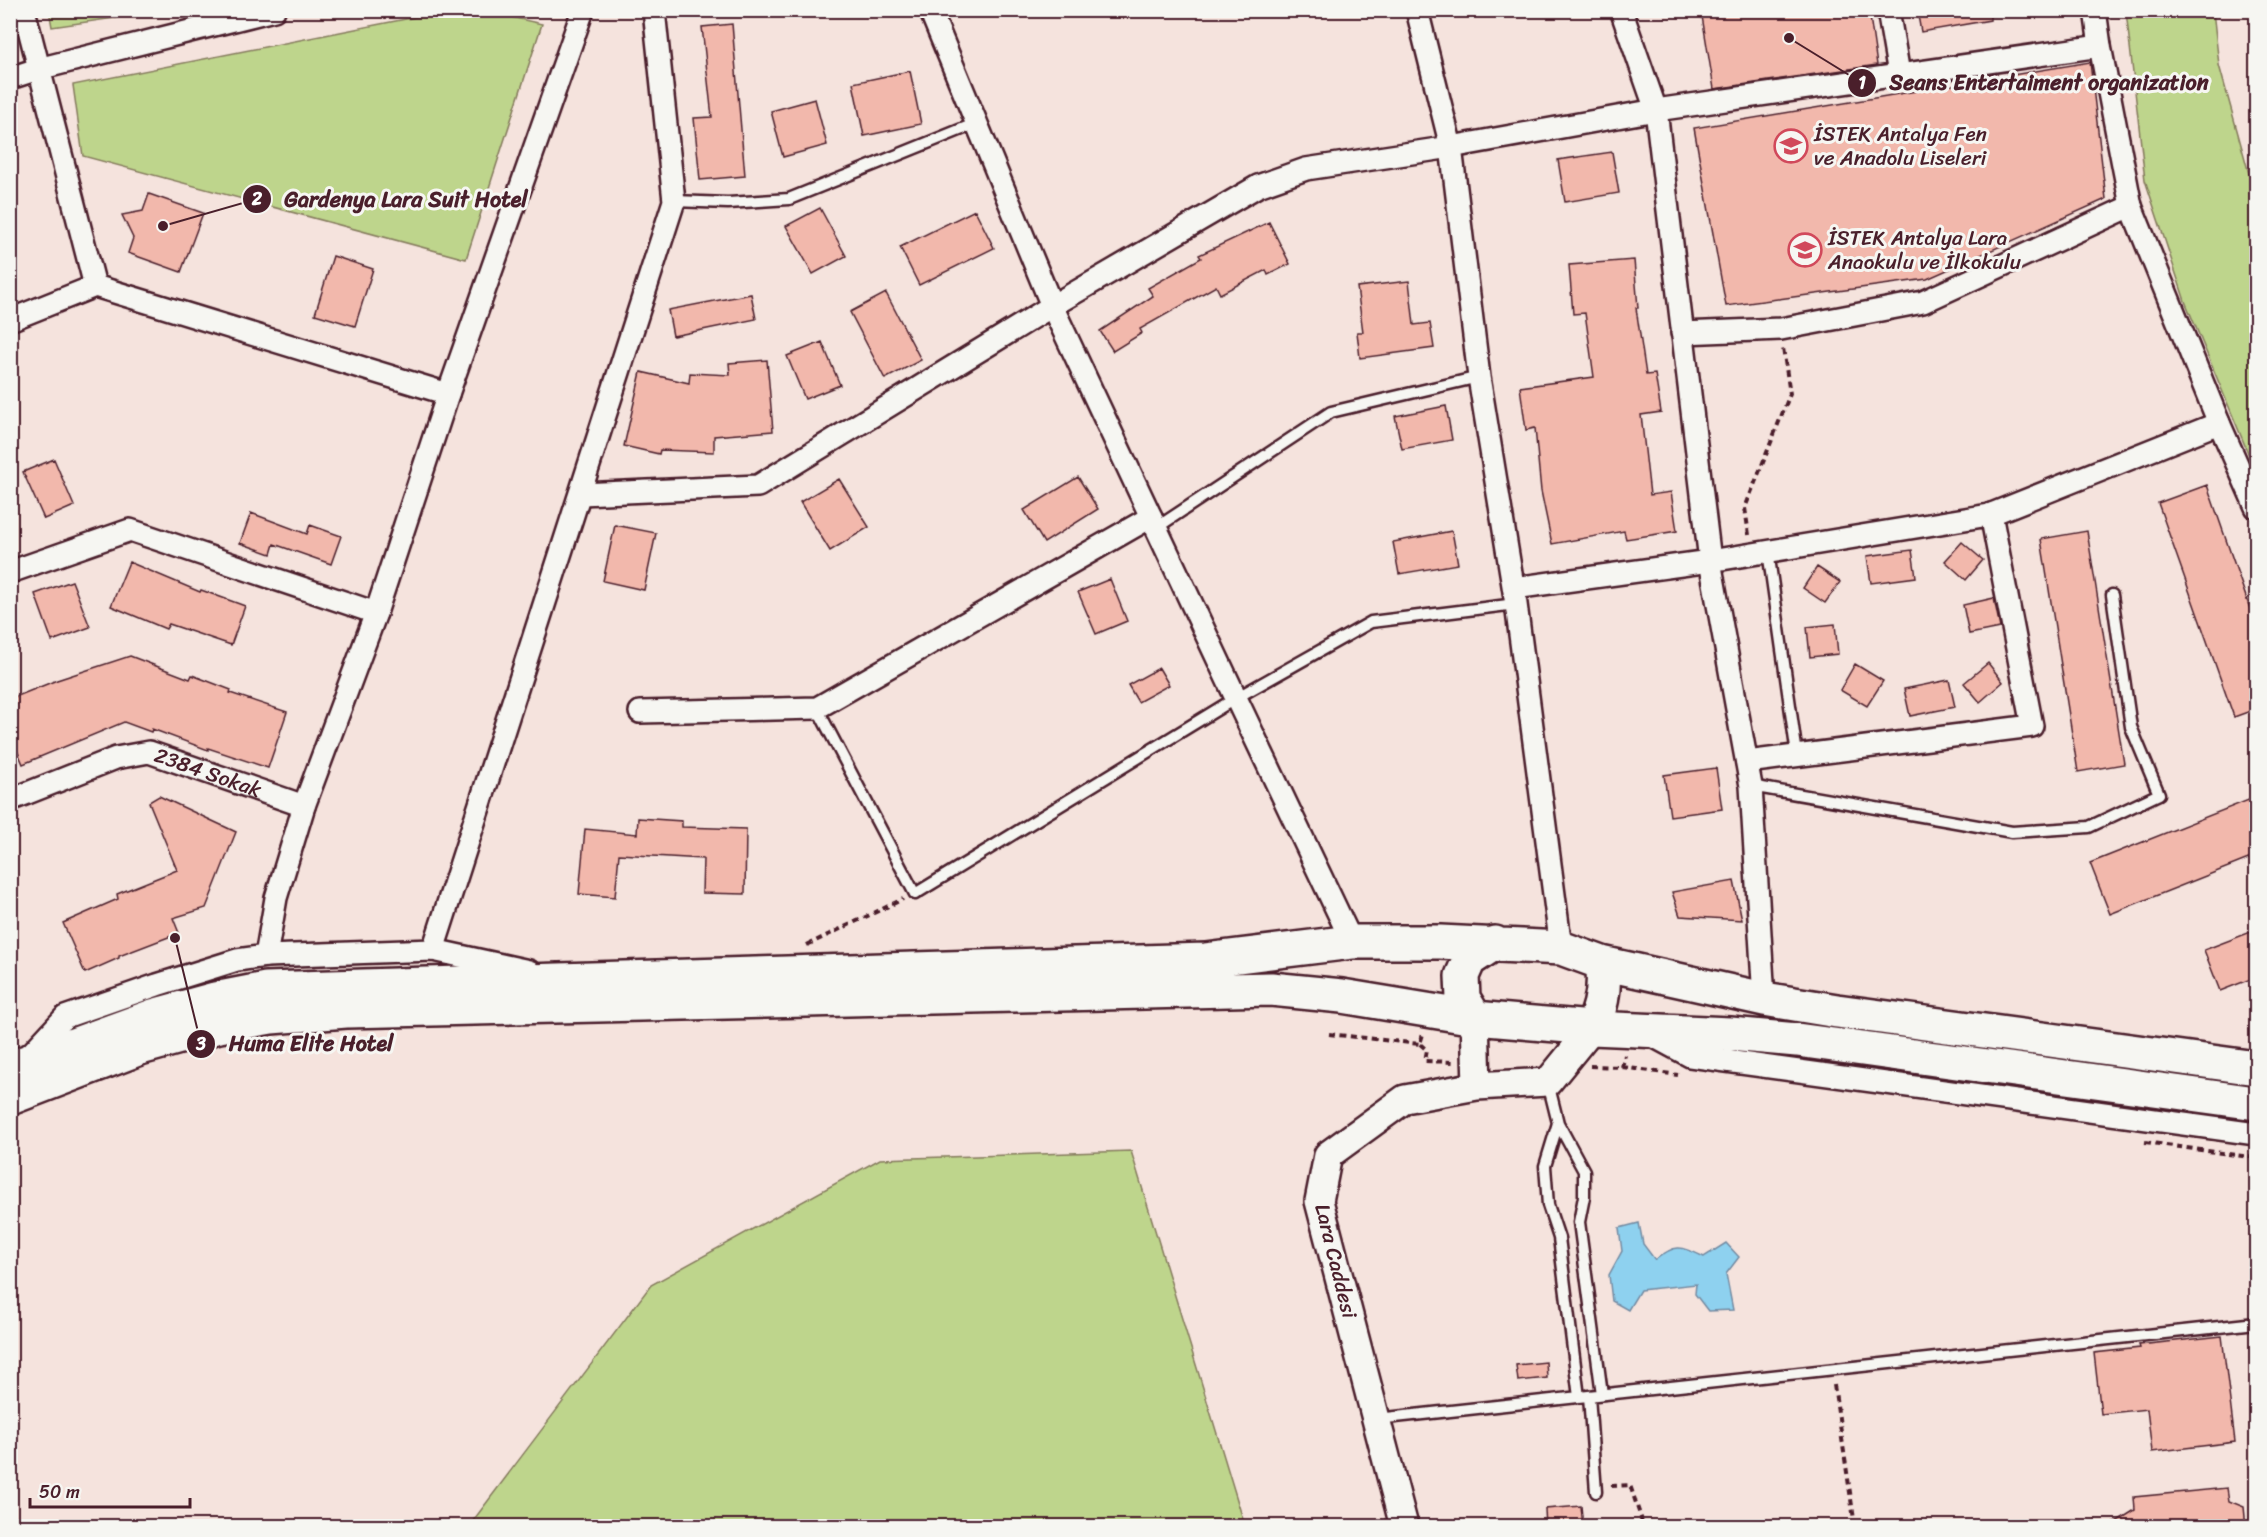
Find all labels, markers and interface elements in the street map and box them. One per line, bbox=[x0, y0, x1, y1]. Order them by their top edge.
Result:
callout: Seans Entertaiment organization bbox=[1847, 63, 2221, 103]
text: Seans Entertaiment organization bbox=[1888, 63, 2209, 102]
text: 1 bbox=[1858, 67, 1866, 99]
place label: İSTEK Antalya Fen ve Anadolu Liseleri bbox=[1813, 115, 1987, 177]
school or university icon: İSTEK Antalya Fen ve Anadolu Liseleri bbox=[1773, 128, 1809, 164]
callout: Gardenya Lara Suit Hotel bbox=[242, 179, 540, 219]
text: Gardenya Lara Suit Hotel bbox=[283, 180, 529, 219]
text: 2 bbox=[251, 183, 263, 215]
place label: İSTEK Antalya Lara Anaokulu ve İlkokulu bbox=[1827, 219, 2022, 281]
school or university icon: İSTEK Antalya Lara Anaokulu ve İlkokulu bbox=[1787, 232, 1823, 268]
street label: 2384 Sokak bbox=[149, 736, 267, 809]
callout: Huma Elite Hotel bbox=[186, 1024, 406, 1064]
text: Huma Elite Hotel bbox=[228, 1024, 395, 1063]
text: 3 bbox=[195, 1028, 206, 1060]
street label: Lara Caddesi bbox=[1303, 1200, 1369, 1323]
scale bar bbox=[30, 1471, 190, 1509]
text: 50 m bbox=[39, 1476, 80, 1508]

